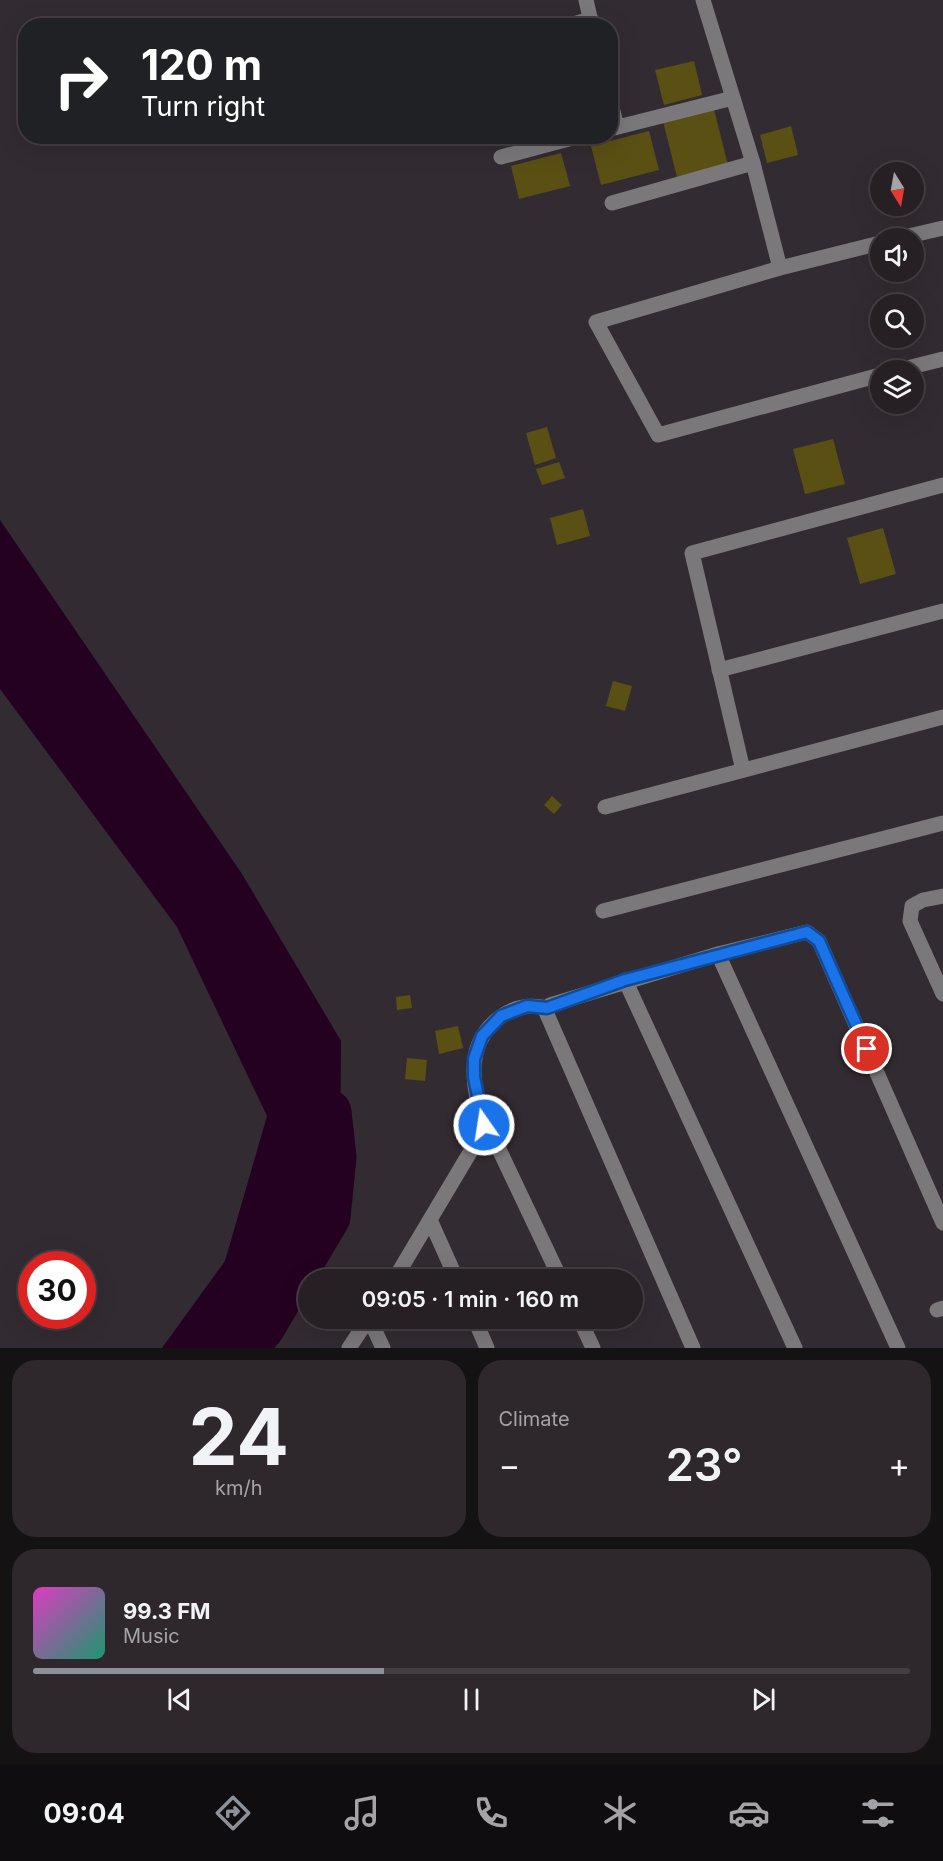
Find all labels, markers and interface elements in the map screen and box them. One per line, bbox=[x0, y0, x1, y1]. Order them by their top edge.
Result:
text: 120 m bbox=[141, 39, 262, 90]
icon: right bbox=[42, 42, 120, 120]
text: Turn right bbox=[141, 90, 265, 123]
north arrow bbox=[870, 162, 924, 216]
map controls bbox=[870, 162, 924, 414]
button: sound bbox=[870, 228, 924, 282]
button: search bbox=[870, 294, 924, 348]
button: layers bbox=[870, 360, 924, 414]
pin bbox=[841, 1023, 892, 1074]
icon: arrive bbox=[850, 1032, 883, 1065]
position arrow bbox=[452, 1093, 516, 1157]
speed limit sign: 30 bbox=[18, 1251, 96, 1329]
text: 09:05 · 1 min · 160 m bbox=[362, 1286, 579, 1312]
text: 24 bbox=[188, 1389, 289, 1484]
text: Climate bbox=[499, 1407, 570, 1431]
text: 23° bbox=[666, 1437, 743, 1492]
text: − bbox=[499, 1445, 520, 1485]
text: + bbox=[888, 1445, 910, 1485]
text: km/h bbox=[215, 1476, 263, 1500]
text: 99.3 FM bbox=[123, 1598, 211, 1624]
text: Music bbox=[123, 1624, 180, 1648]
icon: previous bbox=[163, 1683, 196, 1716]
icon: pause bbox=[455, 1683, 488, 1716]
icon: next bbox=[747, 1683, 780, 1716]
icon: directions bbox=[212, 1792, 254, 1834]
icon: music bbox=[341, 1792, 383, 1834]
icon: phone bbox=[470, 1792, 512, 1834]
icon: climate bbox=[599, 1792, 641, 1834]
icon: car bbox=[728, 1792, 770, 1834]
icon: filters bbox=[857, 1792, 899, 1834]
text: 09:04 bbox=[44, 1797, 125, 1830]

